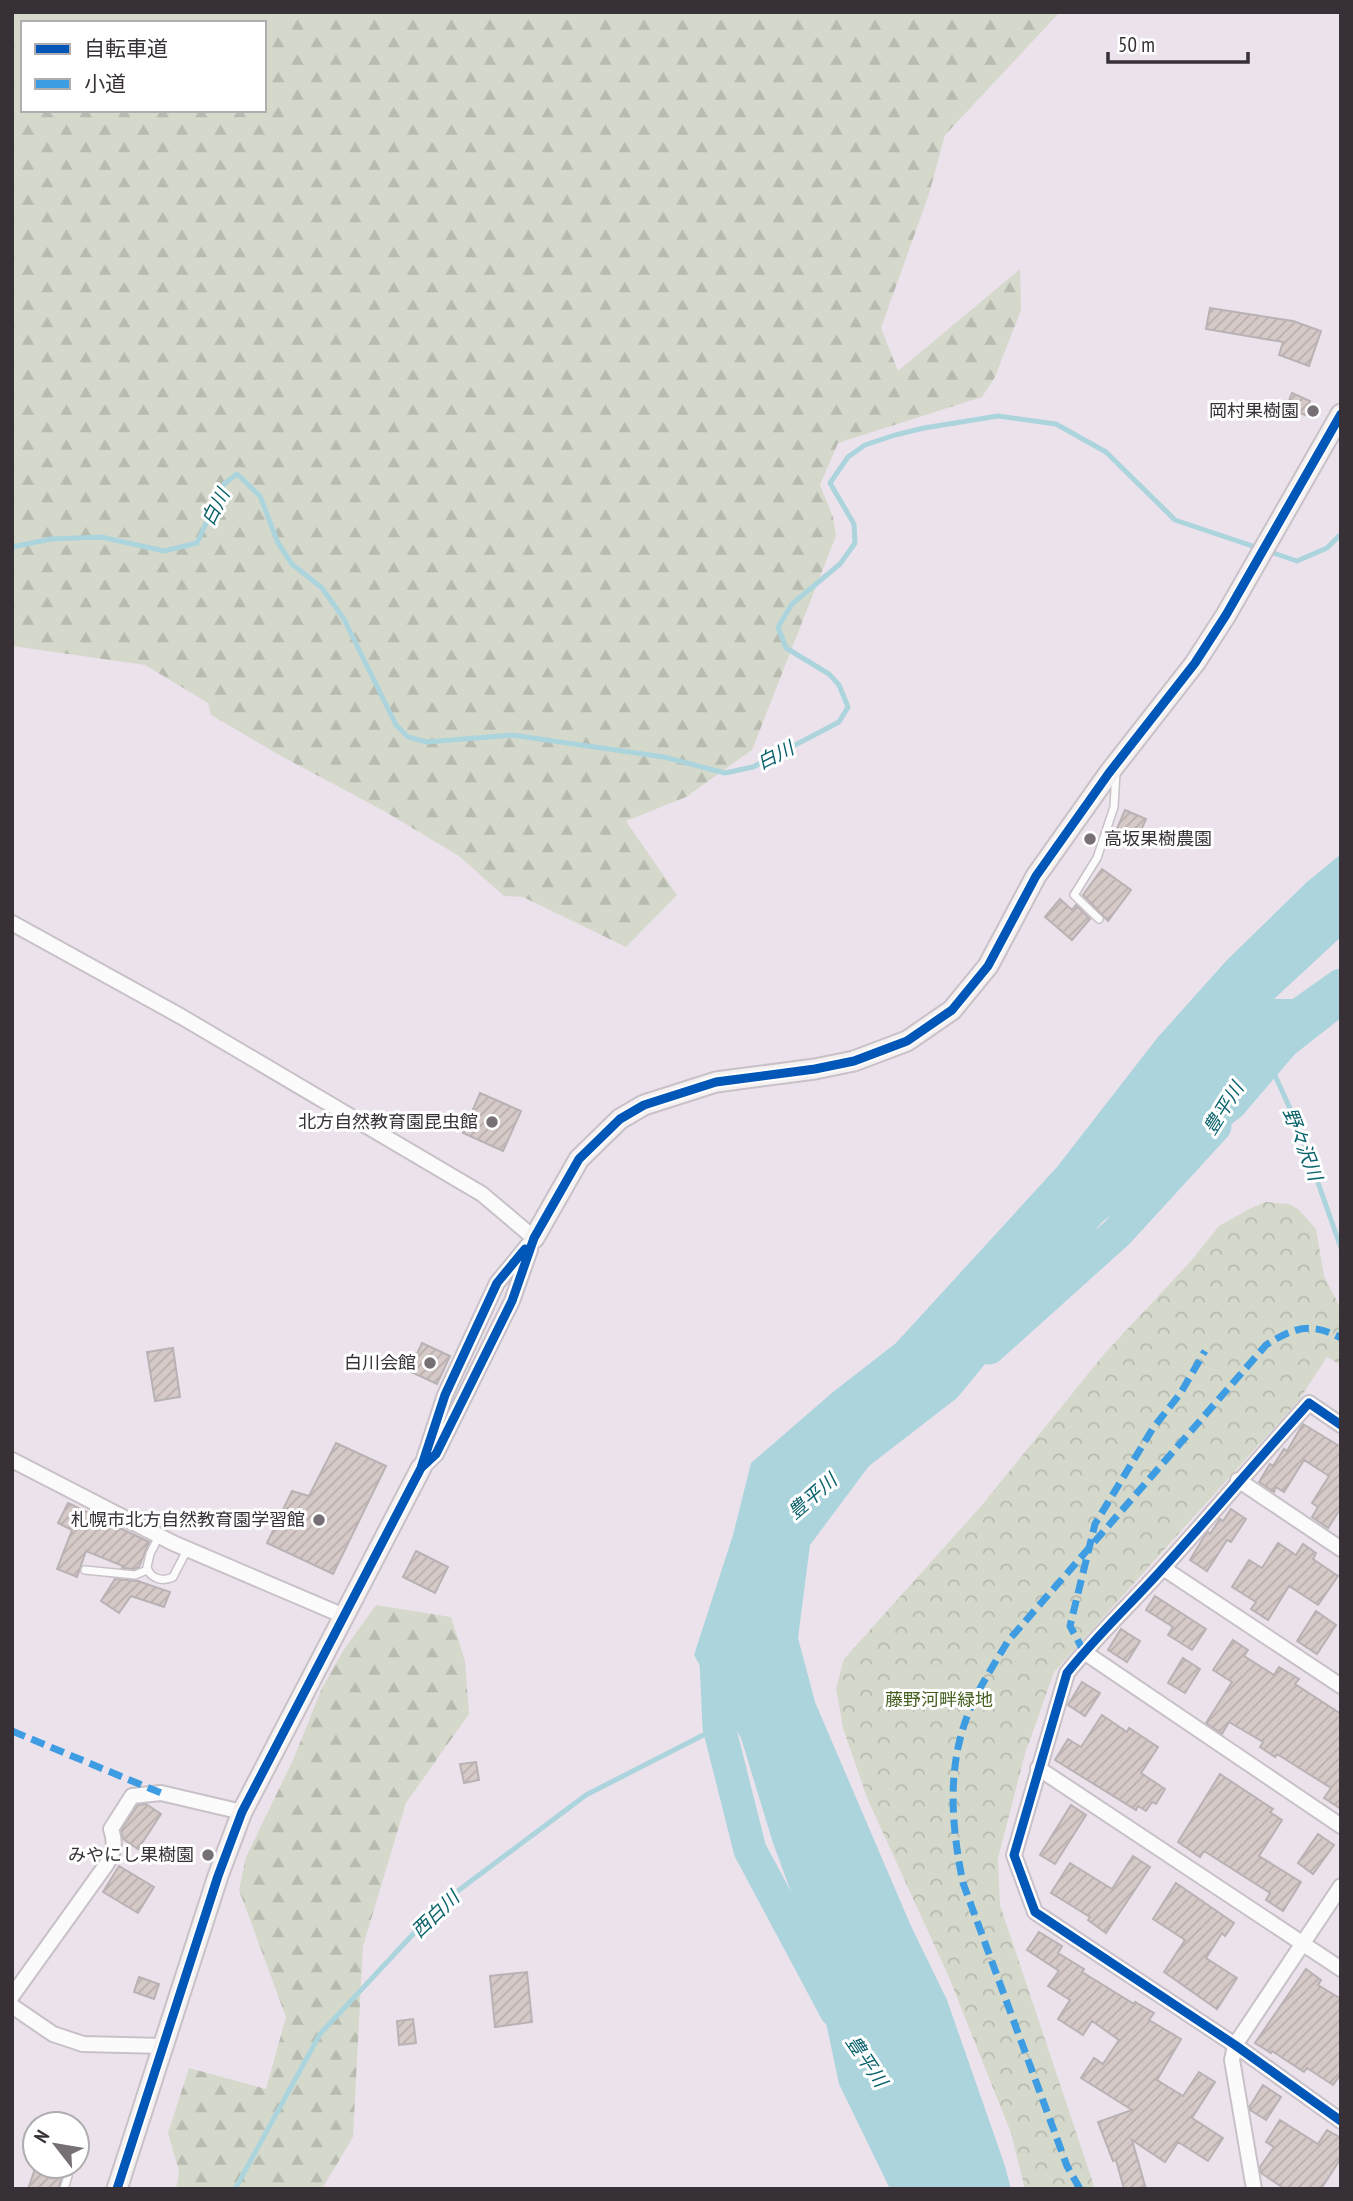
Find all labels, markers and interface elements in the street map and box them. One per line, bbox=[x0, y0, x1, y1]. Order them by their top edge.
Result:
legend bbox=[21, 21, 266, 112]
scale bar bbox=[1108, 21, 1248, 65]
text: 50 m bbox=[1118, 31, 1155, 58]
text: 自転車道 bbox=[84, 35, 168, 62]
text: 小道 bbox=[84, 70, 126, 97]
place label: 岡村果樹園 bbox=[1209, 399, 1299, 422]
marker: 岡村果樹園 bbox=[1305, 403, 1321, 419]
water label: 白川 bbox=[196, 483, 235, 529]
water label: 白川 bbox=[753, 735, 799, 774]
place label: 高坂果樹農園 bbox=[1104, 827, 1212, 850]
marker: 高坂果樹農園 bbox=[1082, 831, 1098, 847]
water label: 豊平川 bbox=[1198, 1076, 1249, 1139]
water label: 野々沢川 bbox=[1278, 1104, 1329, 1186]
place label: 北方自然教育園昆虫館 bbox=[298, 1110, 478, 1133]
marker: 北方自然教育園昆虫館 bbox=[484, 1114, 500, 1130]
place label: 白川会館 bbox=[344, 1351, 416, 1374]
marker: 白川会館 bbox=[422, 1355, 438, 1371]
water label: 豊平川 bbox=[783, 1467, 843, 1524]
place label: 札幌市北方自然教育園学習館 bbox=[71, 1508, 305, 1531]
marker: 札幌市北方自然教育園学習館 bbox=[311, 1512, 327, 1528]
park label: 藤野河畔緑地 bbox=[885, 1688, 993, 1711]
place label: みやにし果樹園 bbox=[68, 1843, 194, 1866]
marker: みやにし果樹園 bbox=[200, 1847, 216, 1863]
water label: 西白川 bbox=[406, 1884, 465, 1942]
water label: 豊平川 bbox=[841, 2031, 894, 2093]
north arrow bbox=[21, 2110, 91, 2180]
text: N bbox=[28, 2126, 54, 2147]

